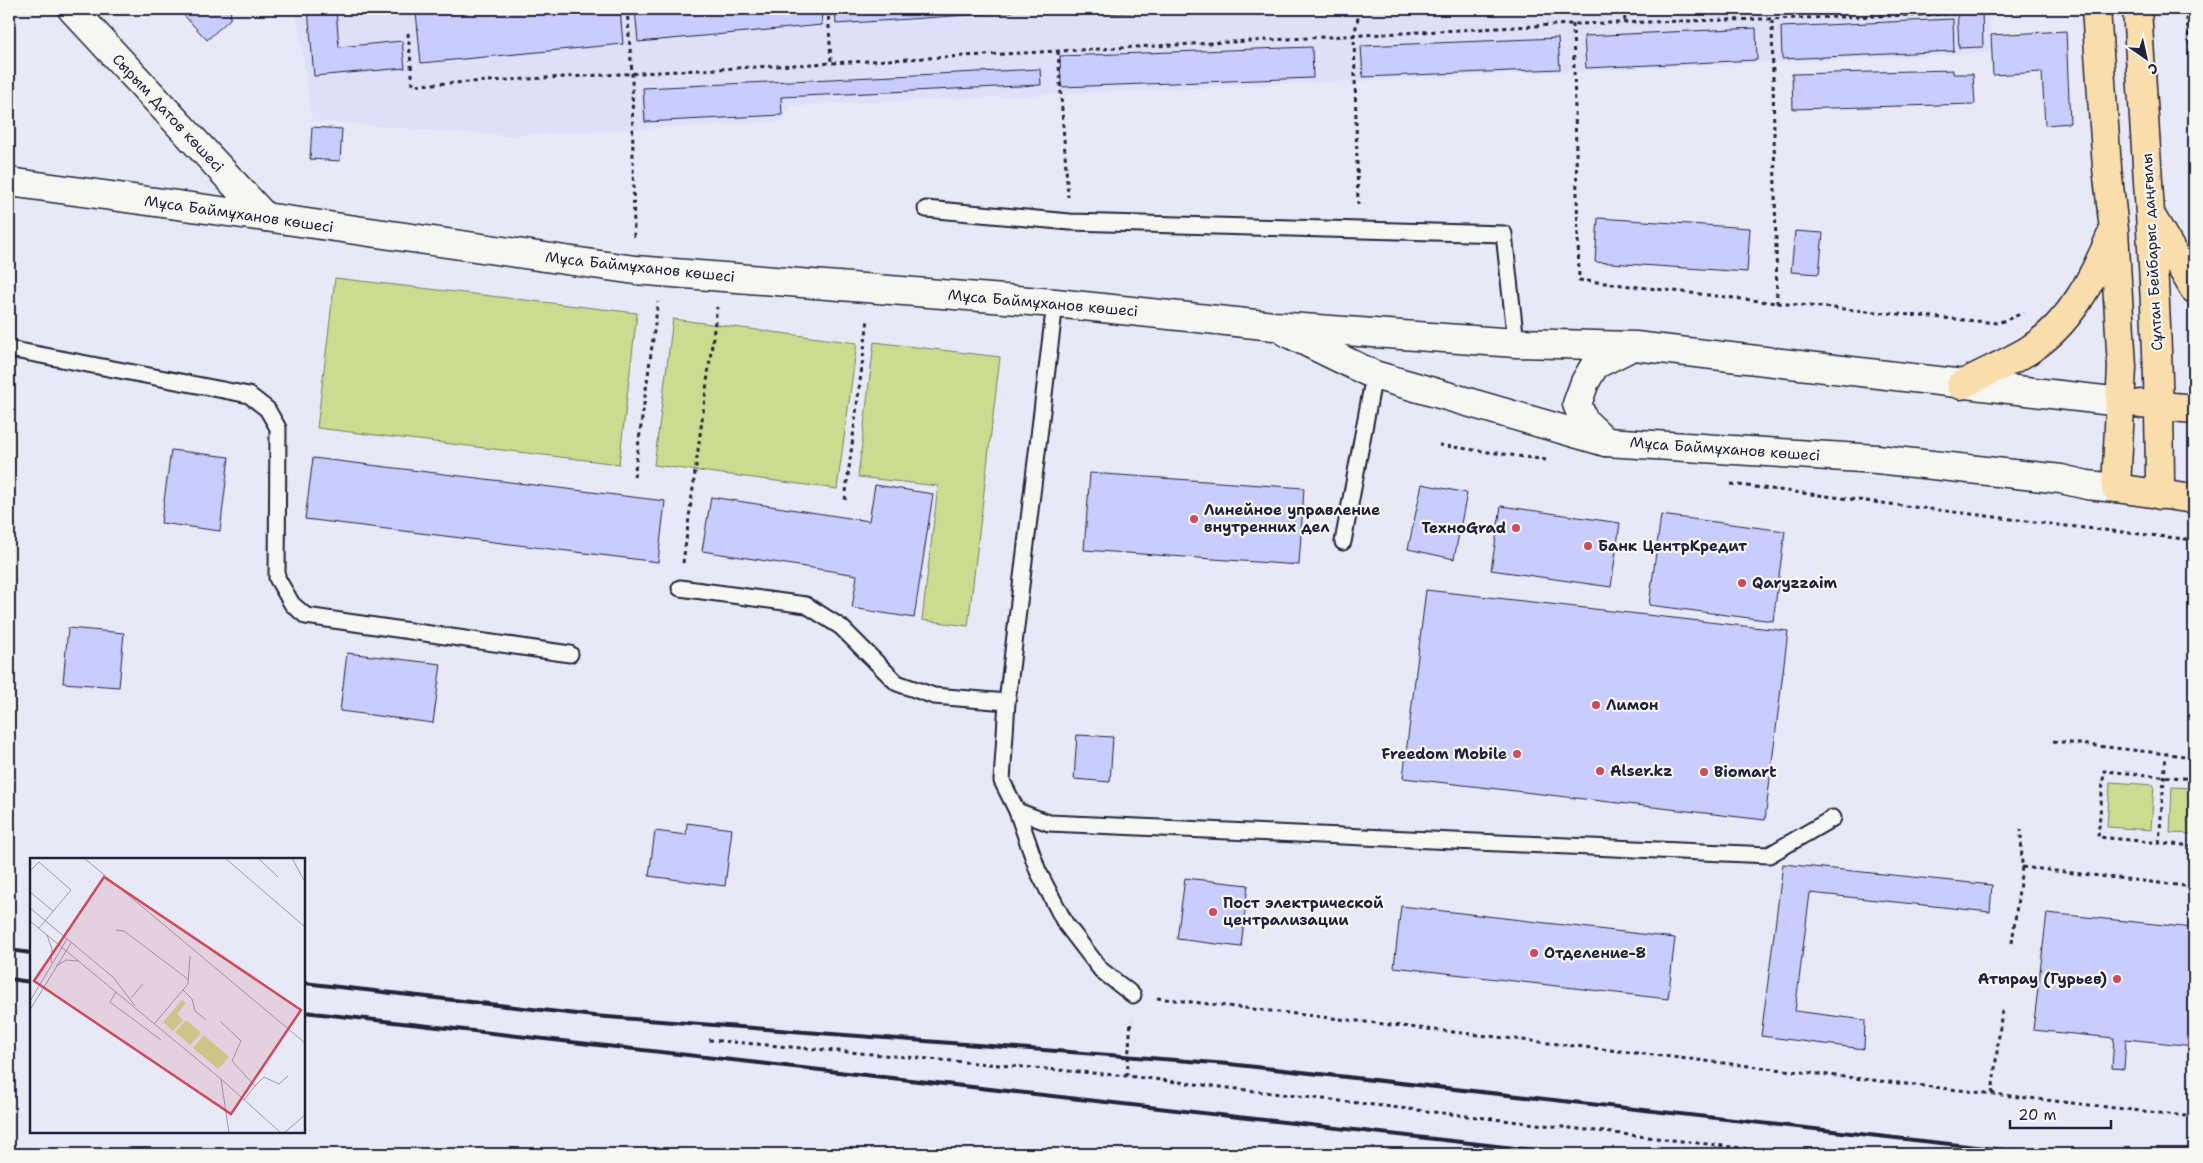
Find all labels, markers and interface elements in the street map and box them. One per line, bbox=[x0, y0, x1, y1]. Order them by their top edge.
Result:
north arrow bbox=[2120, 32, 2170, 82]
street label: Сырым Датов көшесі bbox=[108, 49, 228, 177]
text: С bbox=[2145, 59, 2162, 79]
street label: Сұлтан Бейбарыс даңғылы bbox=[2137, 153, 2167, 351]
street label: Мұса Баймұханов көшесі bbox=[143, 191, 335, 237]
street label: Мұса Баймұханов көшесі bbox=[544, 247, 736, 287]
street label: Мұса Баймұханов көшесі bbox=[947, 285, 1139, 321]
street label: Мұса Баймұханов көшесі bbox=[1629, 432, 1821, 466]
place label: Линейное управление внутренних дел bbox=[1204, 500, 1380, 537]
marker: Линейное управление внутренних дел bbox=[1188, 513, 1200, 525]
place label: ТехноGrad bbox=[1421, 518, 1506, 538]
marker: ТехноGrad bbox=[1510, 522, 1522, 534]
place label: Банк ЦентрКредит bbox=[1598, 536, 1747, 556]
marker: Банк ЦентрКредит bbox=[1582, 540, 1594, 552]
place label: Qaryzzaim bbox=[1752, 573, 1837, 593]
marker: Qaryzzaim bbox=[1736, 577, 1748, 589]
place label: Лимон bbox=[1606, 695, 1659, 715]
marker: Лимон bbox=[1590, 699, 1602, 711]
place label: Freedom Mobile bbox=[1382, 744, 1507, 764]
marker: Freedom Mobile bbox=[1511, 748, 1523, 760]
place label: Alser.kz bbox=[1610, 761, 1673, 781]
place label: Biomart bbox=[1714, 762, 1776, 782]
marker: Alser.kz bbox=[1594, 765, 1606, 777]
marker: Biomart bbox=[1698, 766, 1710, 778]
inset map bbox=[30, 858, 305, 1133]
place label: Пост электрической централизации bbox=[1223, 893, 1384, 930]
marker: Пост электрической централизации bbox=[1207, 906, 1219, 918]
place label: Отделение-8 bbox=[1544, 943, 1646, 963]
marker: Отделение-8 bbox=[1528, 947, 1540, 959]
place label: Атырау (Гурьев) bbox=[1978, 969, 2107, 989]
marker: Атырау (Гурьев) bbox=[2111, 973, 2123, 985]
scale bar bbox=[2010, 1098, 2112, 1130]
text: 20 m bbox=[2018, 1105, 2057, 1125]

